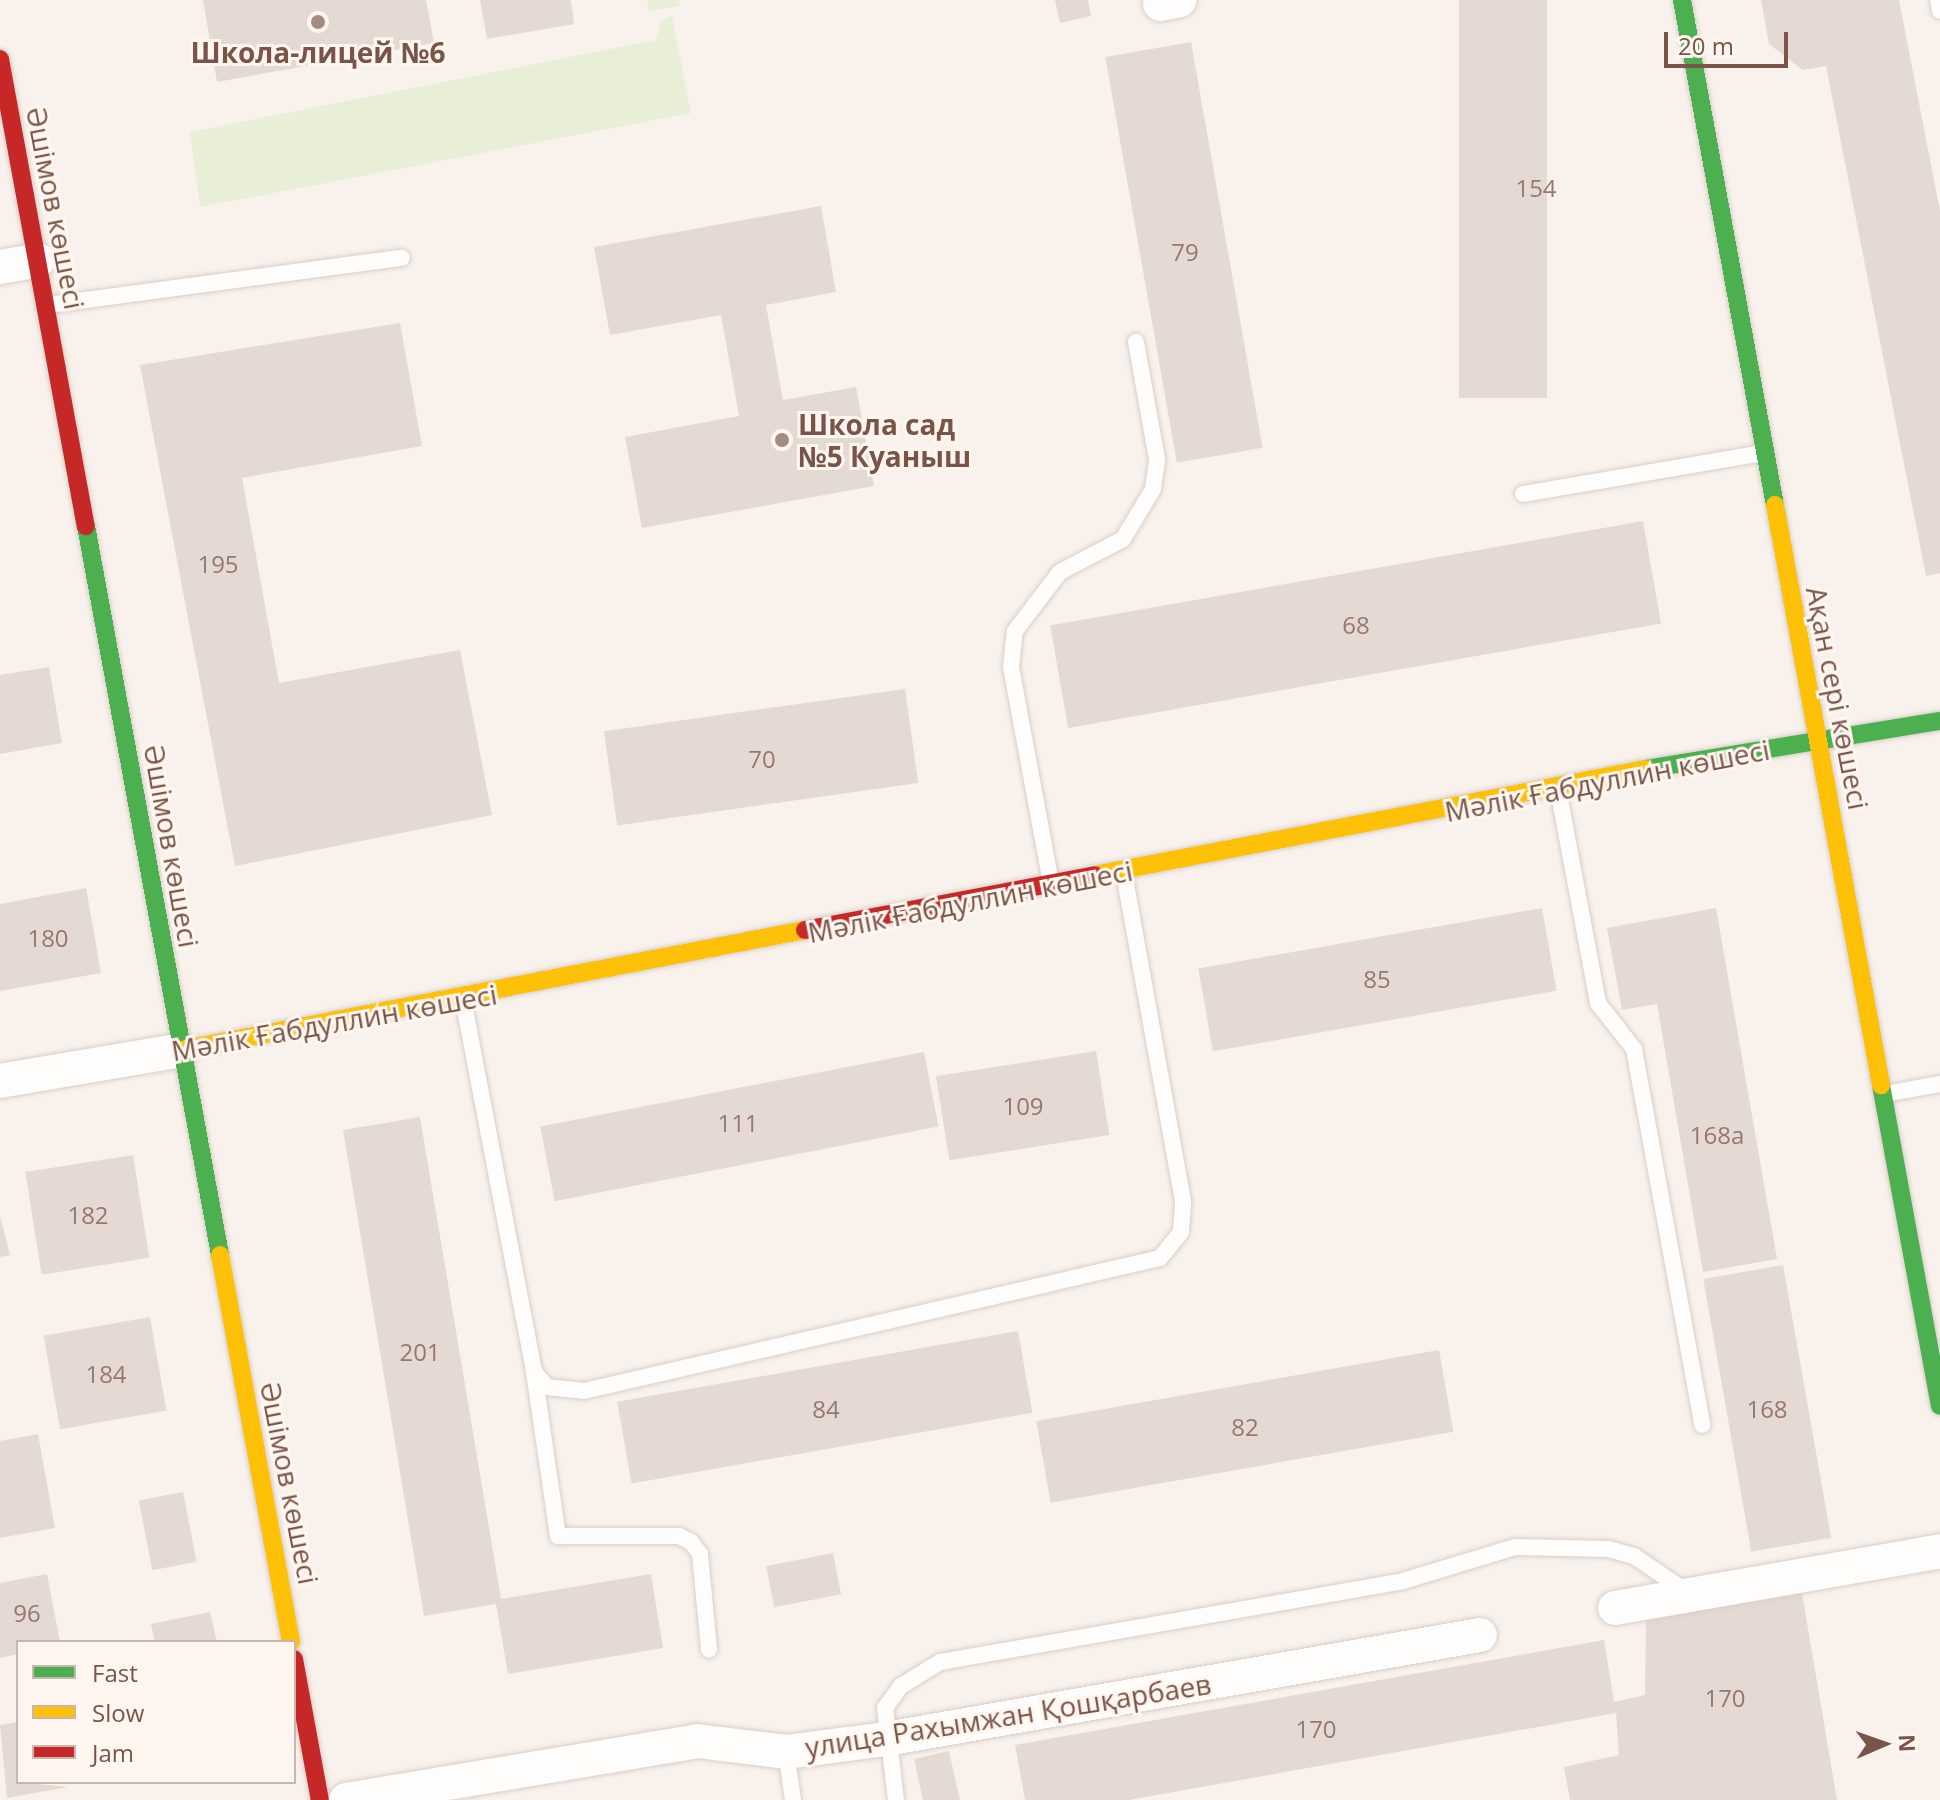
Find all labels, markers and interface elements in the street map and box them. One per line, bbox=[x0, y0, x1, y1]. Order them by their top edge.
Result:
marker: Школа-лицей №6 bbox=[309, 13, 327, 31]
scale bar bbox=[1668, 16, 1792, 66]
text: 20 m bbox=[1678, 29, 1734, 62]
place label: Школа-лицей №6 bbox=[190, 35, 446, 69]
street label: Әшімов көшесі bbox=[20, 104, 92, 312]
house number: 154 bbox=[1515, 174, 1557, 202]
house number: 79 bbox=[1171, 238, 1199, 266]
place label: Школа сад №5 Куаныш bbox=[798, 407, 971, 473]
marker: Школа сад №5 Куаныш bbox=[773, 431, 791, 449]
house number: 195 bbox=[197, 550, 239, 578]
street label: Ақан сері көшесі bbox=[1800, 584, 1876, 812]
house number: 68 bbox=[1342, 611, 1370, 639]
street label: Мәлік Ғабдуллин көшесі bbox=[1442, 732, 1772, 828]
street label: Әшімов көшесі bbox=[138, 742, 206, 950]
house number: 70 bbox=[748, 745, 776, 773]
street label: Мәлік Ғабдуллин көшесі bbox=[805, 853, 1135, 949]
house number: 180 bbox=[27, 924, 69, 952]
house number: 85 bbox=[1363, 965, 1391, 993]
street label: Мәлік Ғабдуллин көшесі bbox=[169, 977, 499, 1067]
house number: 109 bbox=[1002, 1092, 1044, 1120]
house number: 111 bbox=[717, 1109, 759, 1137]
house number: 168а bbox=[1690, 1121, 1744, 1149]
house number: 182 bbox=[67, 1201, 109, 1229]
house number: 201 bbox=[399, 1338, 441, 1366]
house number: 184 bbox=[85, 1360, 127, 1388]
street label: Әшімов көшесі bbox=[254, 1379, 326, 1587]
house number: 84 bbox=[812, 1395, 840, 1423]
house number: 168 bbox=[1746, 1395, 1788, 1423]
house number: 82 bbox=[1231, 1413, 1259, 1441]
house number: 96 bbox=[13, 1599, 41, 1627]
legend bbox=[16, 1640, 296, 1784]
text: Fast bbox=[92, 1656, 138, 1689]
street label: улица Рахымжан Қошқарбаев bbox=[803, 1666, 1213, 1764]
house number: 170 bbox=[1704, 1684, 1746, 1712]
text: Slow bbox=[92, 1696, 144, 1729]
north arrow bbox=[1844, 1704, 1924, 1784]
house number: 170 bbox=[1295, 1715, 1337, 1743]
text: N bbox=[1893, 1734, 1923, 1753]
text: Jam bbox=[92, 1736, 134, 1769]

